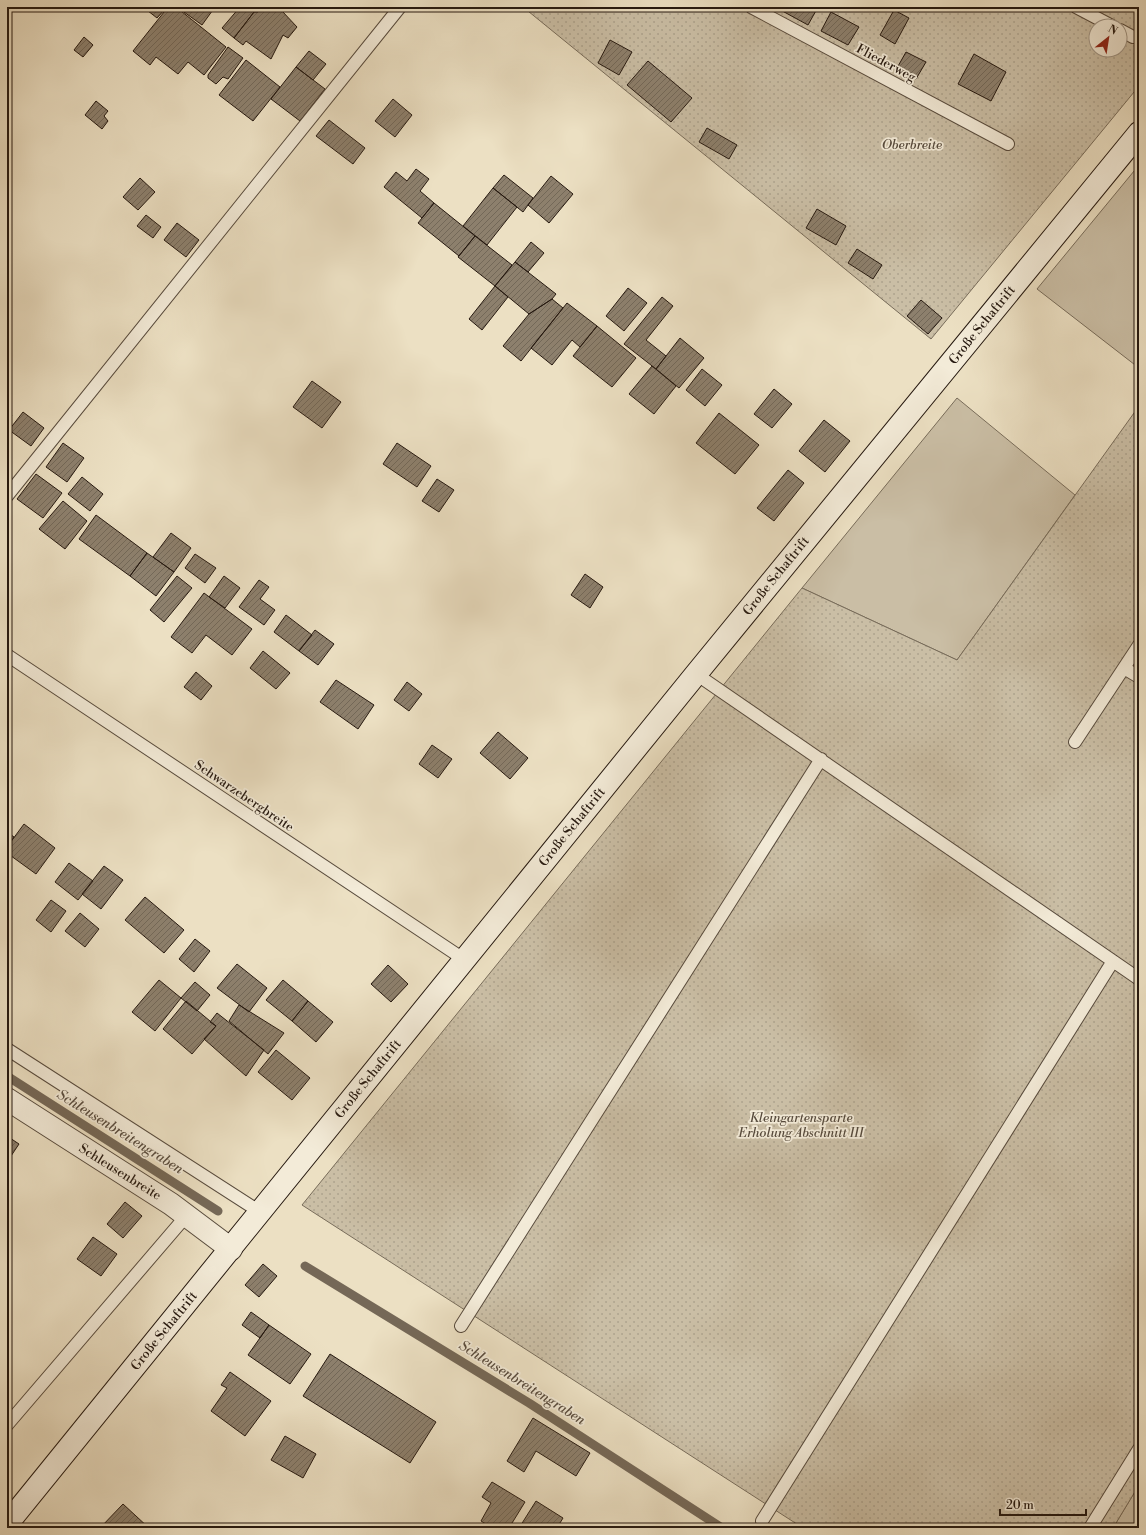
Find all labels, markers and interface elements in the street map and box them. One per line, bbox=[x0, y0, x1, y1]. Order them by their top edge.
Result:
north arrow bbox=[1088, 18, 1128, 58]
text: N bbox=[1105, 22, 1120, 39]
street label: Fliederweg bbox=[853, 41, 919, 86]
park label: Oberbreite bbox=[882, 137, 942, 153]
street label: Große Schaftrift bbox=[945, 282, 1019, 368]
street label: Große Schaftrift bbox=[739, 533, 813, 619]
street label: Schwarzebergbreite bbox=[191, 757, 297, 835]
street label: Große Schaftrift bbox=[535, 784, 609, 870]
street label: Große Schaftrift bbox=[331, 1036, 405, 1122]
water label: Schleusenbreitengraben bbox=[54, 1086, 186, 1178]
park label: Kleingartensparte Erholung Abschnitt III bbox=[738, 1110, 865, 1141]
street label: Schleusenbreite bbox=[76, 1140, 164, 1204]
street label: Große Schaftrift bbox=[127, 1288, 201, 1374]
water label: Schleusenbreitengraben bbox=[455, 1337, 589, 1429]
scale bar bbox=[1000, 1491, 1086, 1517]
text: 20 m bbox=[1006, 1498, 1034, 1513]

